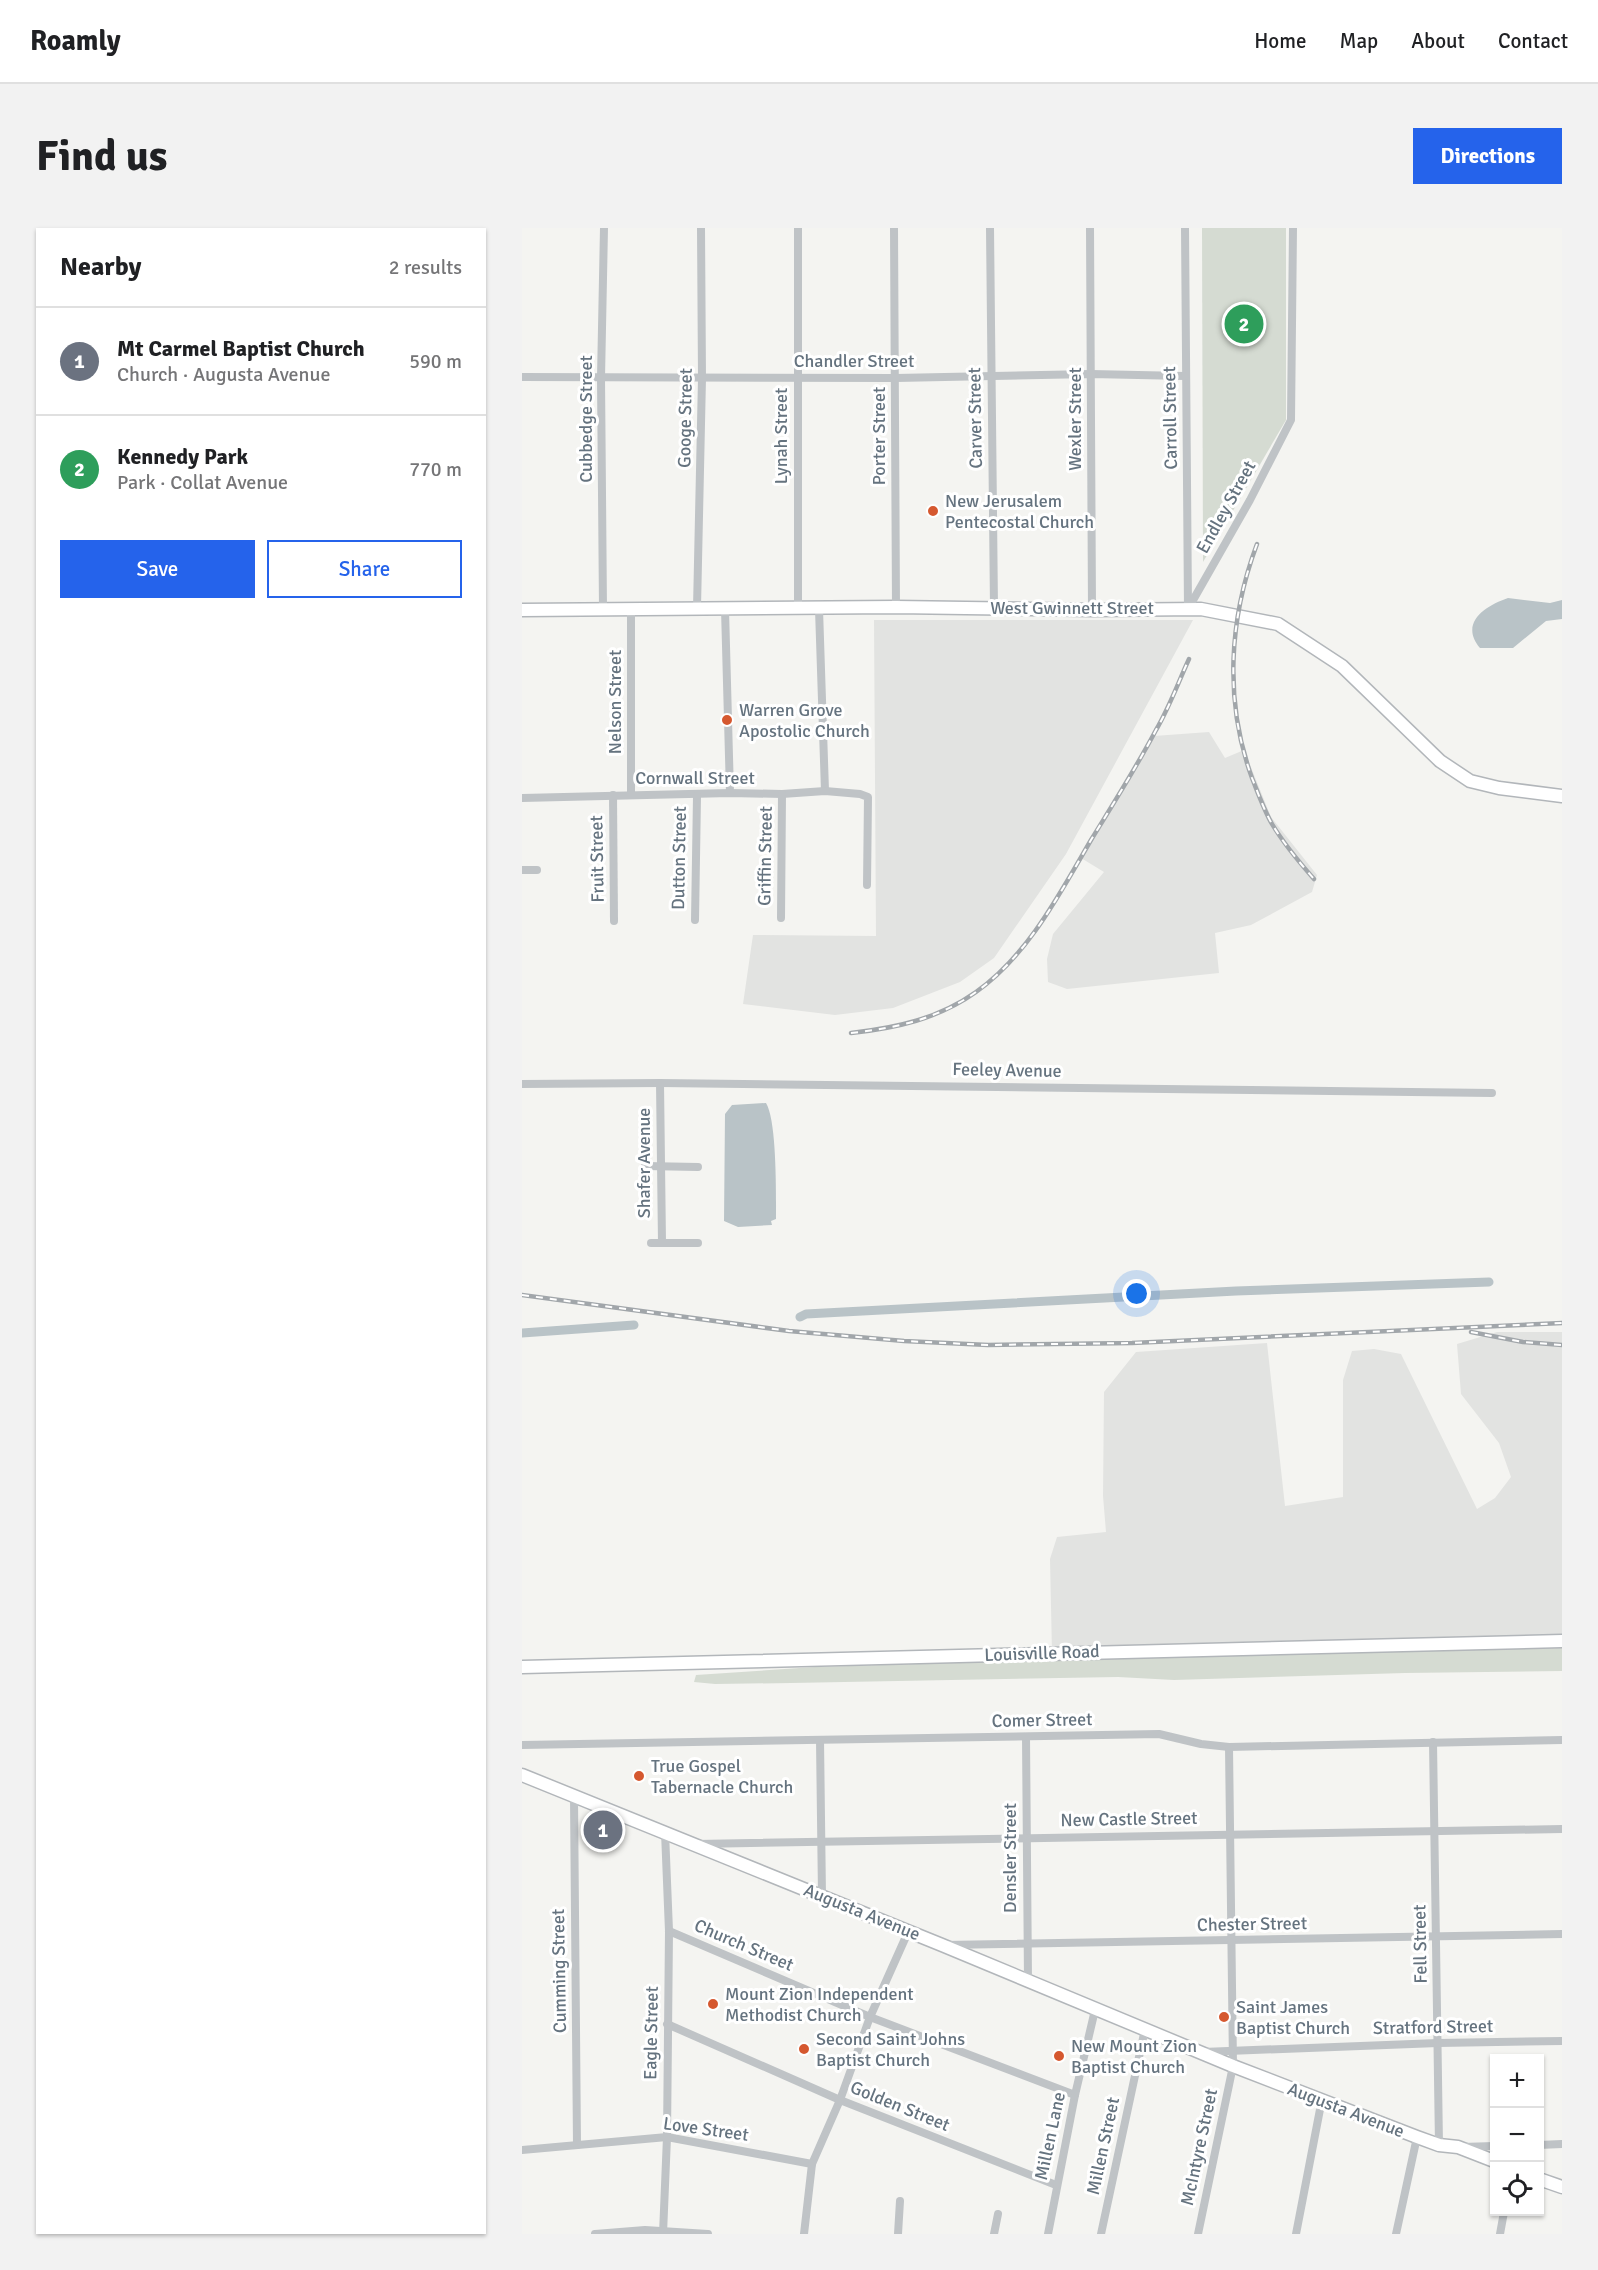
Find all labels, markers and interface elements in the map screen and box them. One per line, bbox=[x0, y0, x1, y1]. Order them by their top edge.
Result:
text: Roamly bbox=[30, 24, 121, 58]
text: Home bbox=[1254, 28, 1307, 54]
text: Map bbox=[1340, 28, 1378, 54]
text: About bbox=[1411, 28, 1465, 54]
text: Contact bbox=[1498, 28, 1568, 54]
button: Directions bbox=[1413, 128, 1562, 184]
text: Find us bbox=[36, 131, 167, 182]
text: Nearby bbox=[60, 251, 141, 283]
text: 2 results bbox=[389, 255, 462, 280]
pin: 2 bbox=[1224, 302, 1264, 346]
text: Mt Carmel Baptist Church bbox=[117, 335, 365, 362]
text: 1 bbox=[74, 349, 85, 374]
text: 590 m bbox=[409, 349, 462, 374]
street label: Chandler Street bbox=[794, 350, 914, 372]
street label: Cubbedge Street bbox=[575, 355, 597, 483]
text: Church · Augusta Avenue bbox=[117, 362, 330, 387]
street label: Carroll Street bbox=[1158, 366, 1182, 470]
street label: Carver Street bbox=[963, 367, 987, 469]
street label: Wexler Street bbox=[1064, 367, 1086, 471]
street label: Googe Street bbox=[673, 368, 697, 468]
street label: Porter Street bbox=[868, 387, 890, 485]
street label: Lynah Street bbox=[770, 388, 792, 484]
text: Kennedy Park bbox=[117, 443, 248, 470]
text: 2 bbox=[74, 457, 85, 482]
text: 770 m bbox=[409, 457, 462, 482]
street label: Endley Street bbox=[1191, 457, 1261, 557]
text: Park · Collat Avenue bbox=[117, 470, 288, 495]
place label: New Jerusalem Pentecostal Church bbox=[945, 490, 1094, 533]
marker: New Jerusalem Pentecostal Church bbox=[926, 504, 940, 518]
button: Save bbox=[60, 540, 255, 598]
button: Share bbox=[267, 540, 462, 598]
street label: West Gwinnett Street bbox=[990, 597, 1154, 619]
street label: Nelson Street bbox=[604, 650, 626, 754]
place label: Warren Grove Apostolic Church bbox=[739, 699, 870, 742]
marker: Warren Grove Apostolic Church bbox=[720, 713, 734, 727]
street label: Cornwall Street bbox=[635, 767, 755, 789]
street label: Dutton Street bbox=[667, 806, 691, 910]
street label: Griffin Street bbox=[753, 806, 777, 906]
street label: Fruit Street bbox=[585, 815, 609, 903]
street label: Feeley Avenue bbox=[952, 1058, 1062, 1082]
street label: Shafer Avenue bbox=[633, 1108, 655, 1218]
your location bbox=[1122, 1279, 1151, 1308]
street label: Louisville Road bbox=[984, 1640, 1100, 1666]
street label: Comer Street bbox=[991, 1708, 1093, 1732]
place label: True Gospel Tabernacle Church bbox=[651, 1755, 793, 1798]
marker: True Gospel Tabernacle Church bbox=[632, 1769, 646, 1783]
street label: Densler Street bbox=[999, 1803, 1021, 1913]
street label: New Castle Street bbox=[1060, 1807, 1198, 1831]
pin: 1 bbox=[584, 1808, 622, 1852]
street label: Augusta Avenue bbox=[801, 1879, 923, 1945]
street label: Fell Street bbox=[1408, 1904, 1432, 1984]
street label: Cumming Street bbox=[547, 1909, 571, 2033]
street label: Chester Street bbox=[1197, 1912, 1307, 1936]
street label: Church Street bbox=[691, 1914, 797, 1976]
place label: Mount Zion Independent Methodist Church bbox=[725, 1983, 914, 2026]
street label: Eagle Street bbox=[639, 1986, 663, 2080]
place label: Saint James Baptist Church bbox=[1236, 1996, 1350, 2039]
marker: Mount Zion Independent Methodist Church bbox=[706, 1997, 720, 2011]
marker: Saint James Baptist Church bbox=[1217, 2010, 1231, 2024]
street label: Stratford Street bbox=[1373, 2015, 1493, 2039]
place label: Second Saint Johns Baptist Church bbox=[816, 2028, 965, 2071]
place label: New Mount Zion Baptist Church bbox=[1071, 2035, 1197, 2078]
marker: Second Saint Johns Baptist Church bbox=[797, 2042, 811, 2056]
marker: New Mount Zion Baptist Church bbox=[1052, 2049, 1066, 2063]
map controls bbox=[1490, 2054, 1544, 2216]
button: + bbox=[1490, 2054, 1544, 2108]
street label: Golden Street bbox=[847, 2076, 953, 2136]
street label: Augusta Avenue bbox=[1284, 2078, 1408, 2142]
street label: McIntyre Street bbox=[1176, 2086, 1222, 2208]
street label: Millen Lane bbox=[1030, 2090, 1070, 2182]
street label: Millen Street bbox=[1082, 2095, 1124, 2197]
button: − bbox=[1490, 2108, 1544, 2162]
street label: Love Street bbox=[662, 2112, 750, 2146]
button: locate bbox=[1490, 2162, 1544, 2216]

